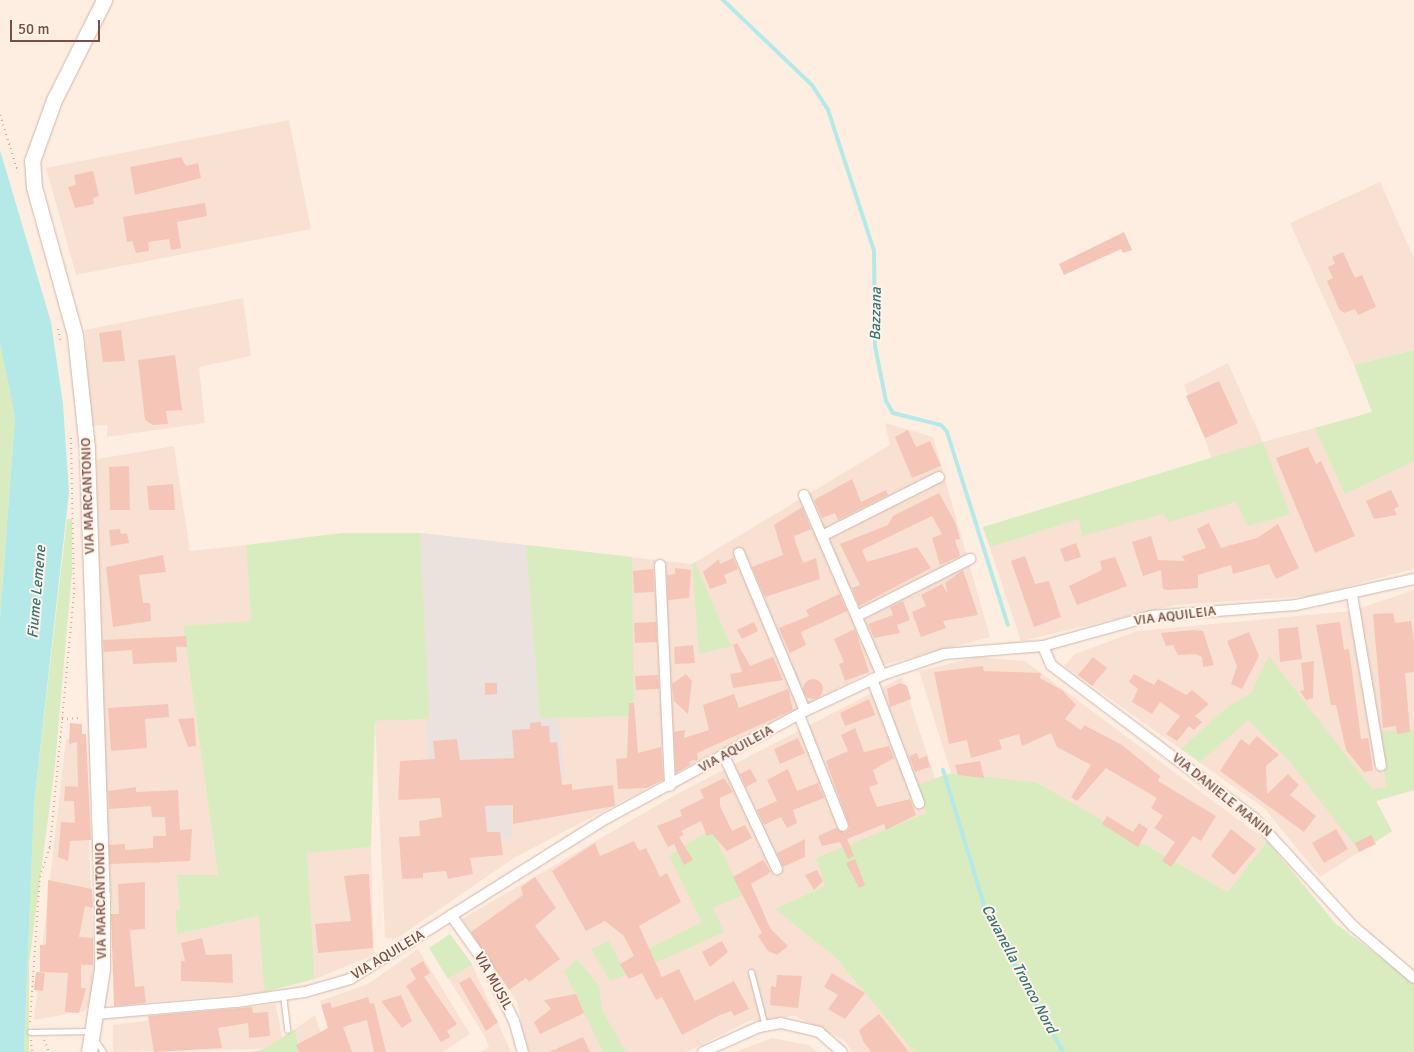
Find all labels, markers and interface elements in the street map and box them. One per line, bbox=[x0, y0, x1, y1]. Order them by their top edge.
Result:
scale bar bbox=[12, 10, 102, 42]
text: 50 m bbox=[18, 20, 49, 38]
water label: Bazzana bbox=[867, 287, 885, 341]
street label: VIA MARCANTONIO bbox=[78, 437, 98, 555]
water label: Fiume Lemene bbox=[24, 545, 50, 639]
street label: VIA AQUILEIA bbox=[1133, 603, 1217, 629]
street label: VIA AQUILEIA bbox=[696, 722, 776, 776]
street label: VIA DANIELE MANIN bbox=[1169, 749, 1275, 841]
street label: VIA MARCANTONIO bbox=[92, 842, 110, 960]
water label: Cavanella Tronco Nord bbox=[977, 902, 1061, 1036]
street label: VIA AQUILEIA bbox=[348, 927, 428, 983]
street label: VIA MUSIL bbox=[470, 949, 516, 1013]

